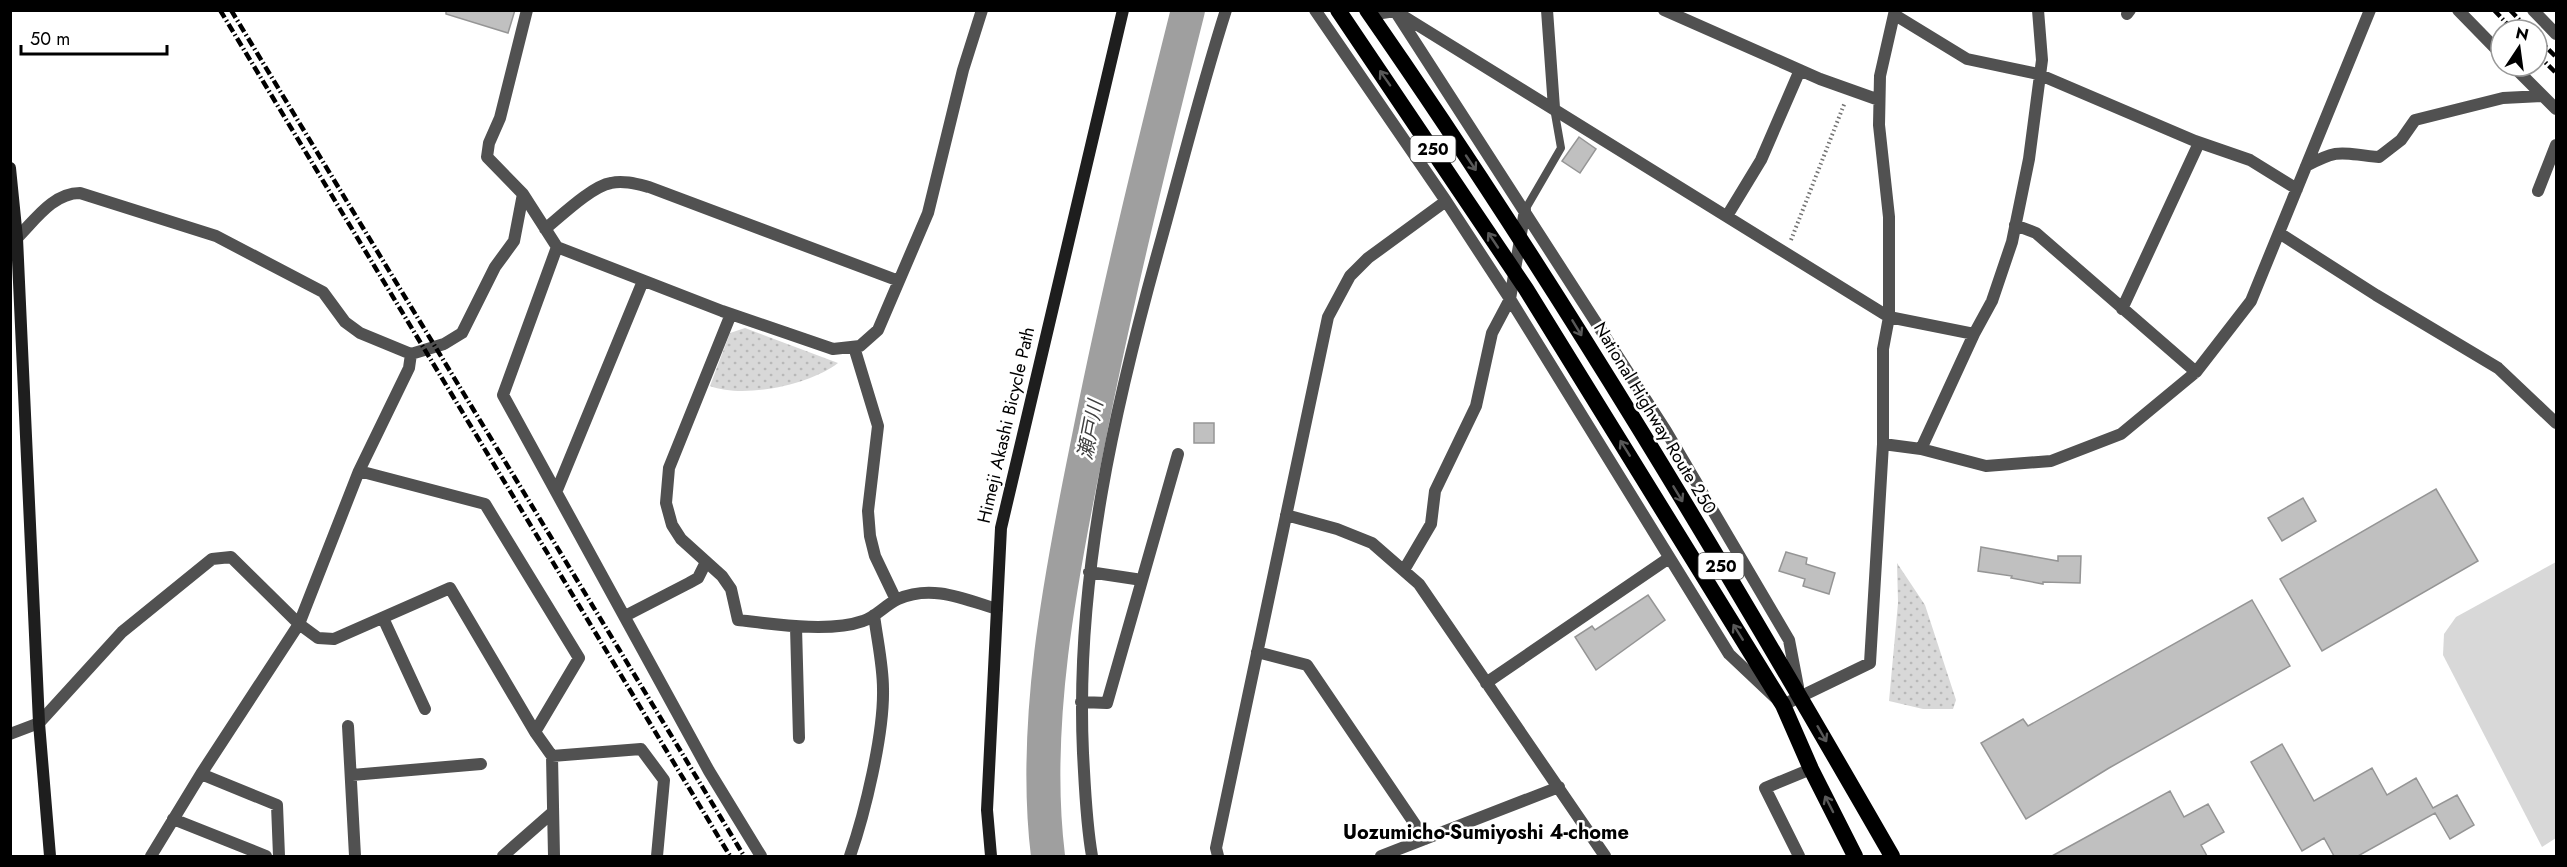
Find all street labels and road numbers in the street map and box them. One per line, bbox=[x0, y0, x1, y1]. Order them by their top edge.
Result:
road number: 250 bbox=[1410, 136, 1456, 162]
street label: National Highway Route 250 bbox=[1587, 317, 1723, 519]
street label: Himeji Akashi Bicycle Path bbox=[971, 324, 1041, 526]
road number: 250 bbox=[1698, 553, 1744, 579]

